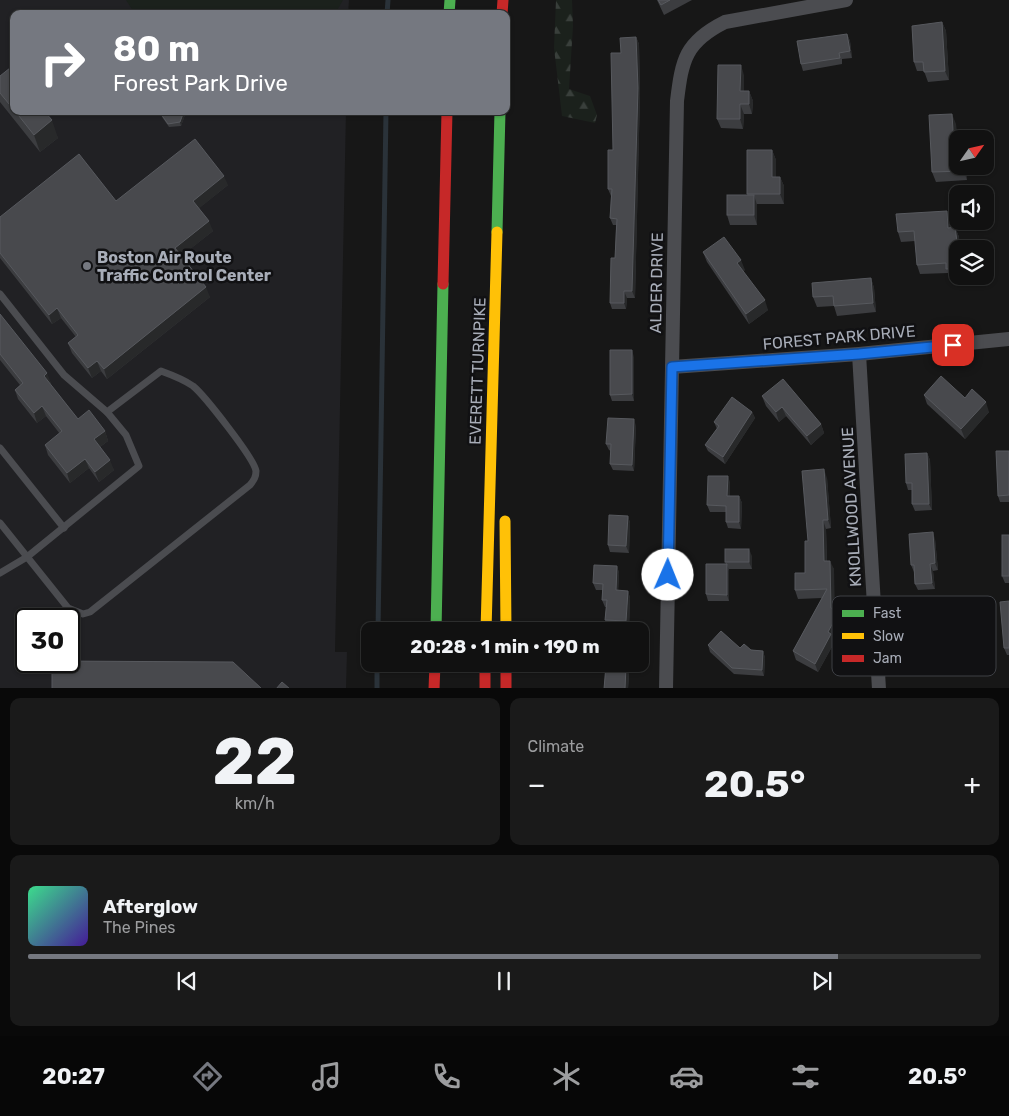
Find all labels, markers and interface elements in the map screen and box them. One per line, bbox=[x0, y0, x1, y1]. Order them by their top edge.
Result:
text: 80 m bbox=[113, 28, 200, 70]
icon: right bbox=[30, 30, 95, 95]
text: Forest Park Drive bbox=[113, 70, 288, 97]
north arrow bbox=[949, 130, 994, 175]
map controls bbox=[949, 130, 994, 285]
button: sound bbox=[949, 185, 994, 230]
street label: ALDER DRIVE bbox=[646, 232, 667, 334]
button: layers bbox=[949, 240, 994, 285]
place label: Boston Air Route Traffic Control Center bbox=[97, 248, 272, 285]
marker: Boston Air Route Traffic Control Center bbox=[81, 260, 93, 272]
street label: EVERETT TURNPIKE bbox=[465, 297, 490, 445]
street label: FOREST PARK DRIVE bbox=[762, 321, 916, 354]
pin bbox=[932, 324, 974, 366]
icon: arrive bbox=[939, 331, 967, 359]
street label: KNOLLWOOD AVENUE bbox=[838, 427, 865, 587]
position arrow bbox=[641, 548, 693, 600]
legend bbox=[832, 596, 996, 676]
text: Fast bbox=[873, 605, 902, 622]
speed limit sign: 30 bbox=[15, 608, 80, 673]
text: Slow bbox=[873, 628, 904, 645]
text: 20:28 · 1 min · 190 m bbox=[410, 635, 600, 658]
text: Jam bbox=[873, 650, 902, 667]
text: 22 bbox=[212, 723, 297, 800]
text: Climate bbox=[528, 737, 584, 756]
text: 20.5° bbox=[704, 761, 805, 807]
text: − bbox=[528, 768, 546, 801]
text: + bbox=[964, 768, 981, 801]
text: km/h bbox=[235, 794, 275, 813]
text: Afterglow bbox=[103, 895, 198, 918]
text: The Pines bbox=[103, 918, 176, 937]
icon: previous bbox=[173, 967, 201, 995]
icon: pause bbox=[490, 967, 518, 995]
icon: next bbox=[808, 967, 836, 995]
icon: directions bbox=[190, 1059, 225, 1094]
icon: music bbox=[309, 1059, 344, 1094]
icon: phone bbox=[429, 1059, 464, 1094]
icon: climate bbox=[549, 1059, 584, 1094]
icon: car bbox=[669, 1059, 704, 1094]
icon: filters bbox=[788, 1059, 823, 1094]
text: 20:27 bbox=[42, 1063, 105, 1090]
text: 20.5° bbox=[908, 1063, 967, 1090]

